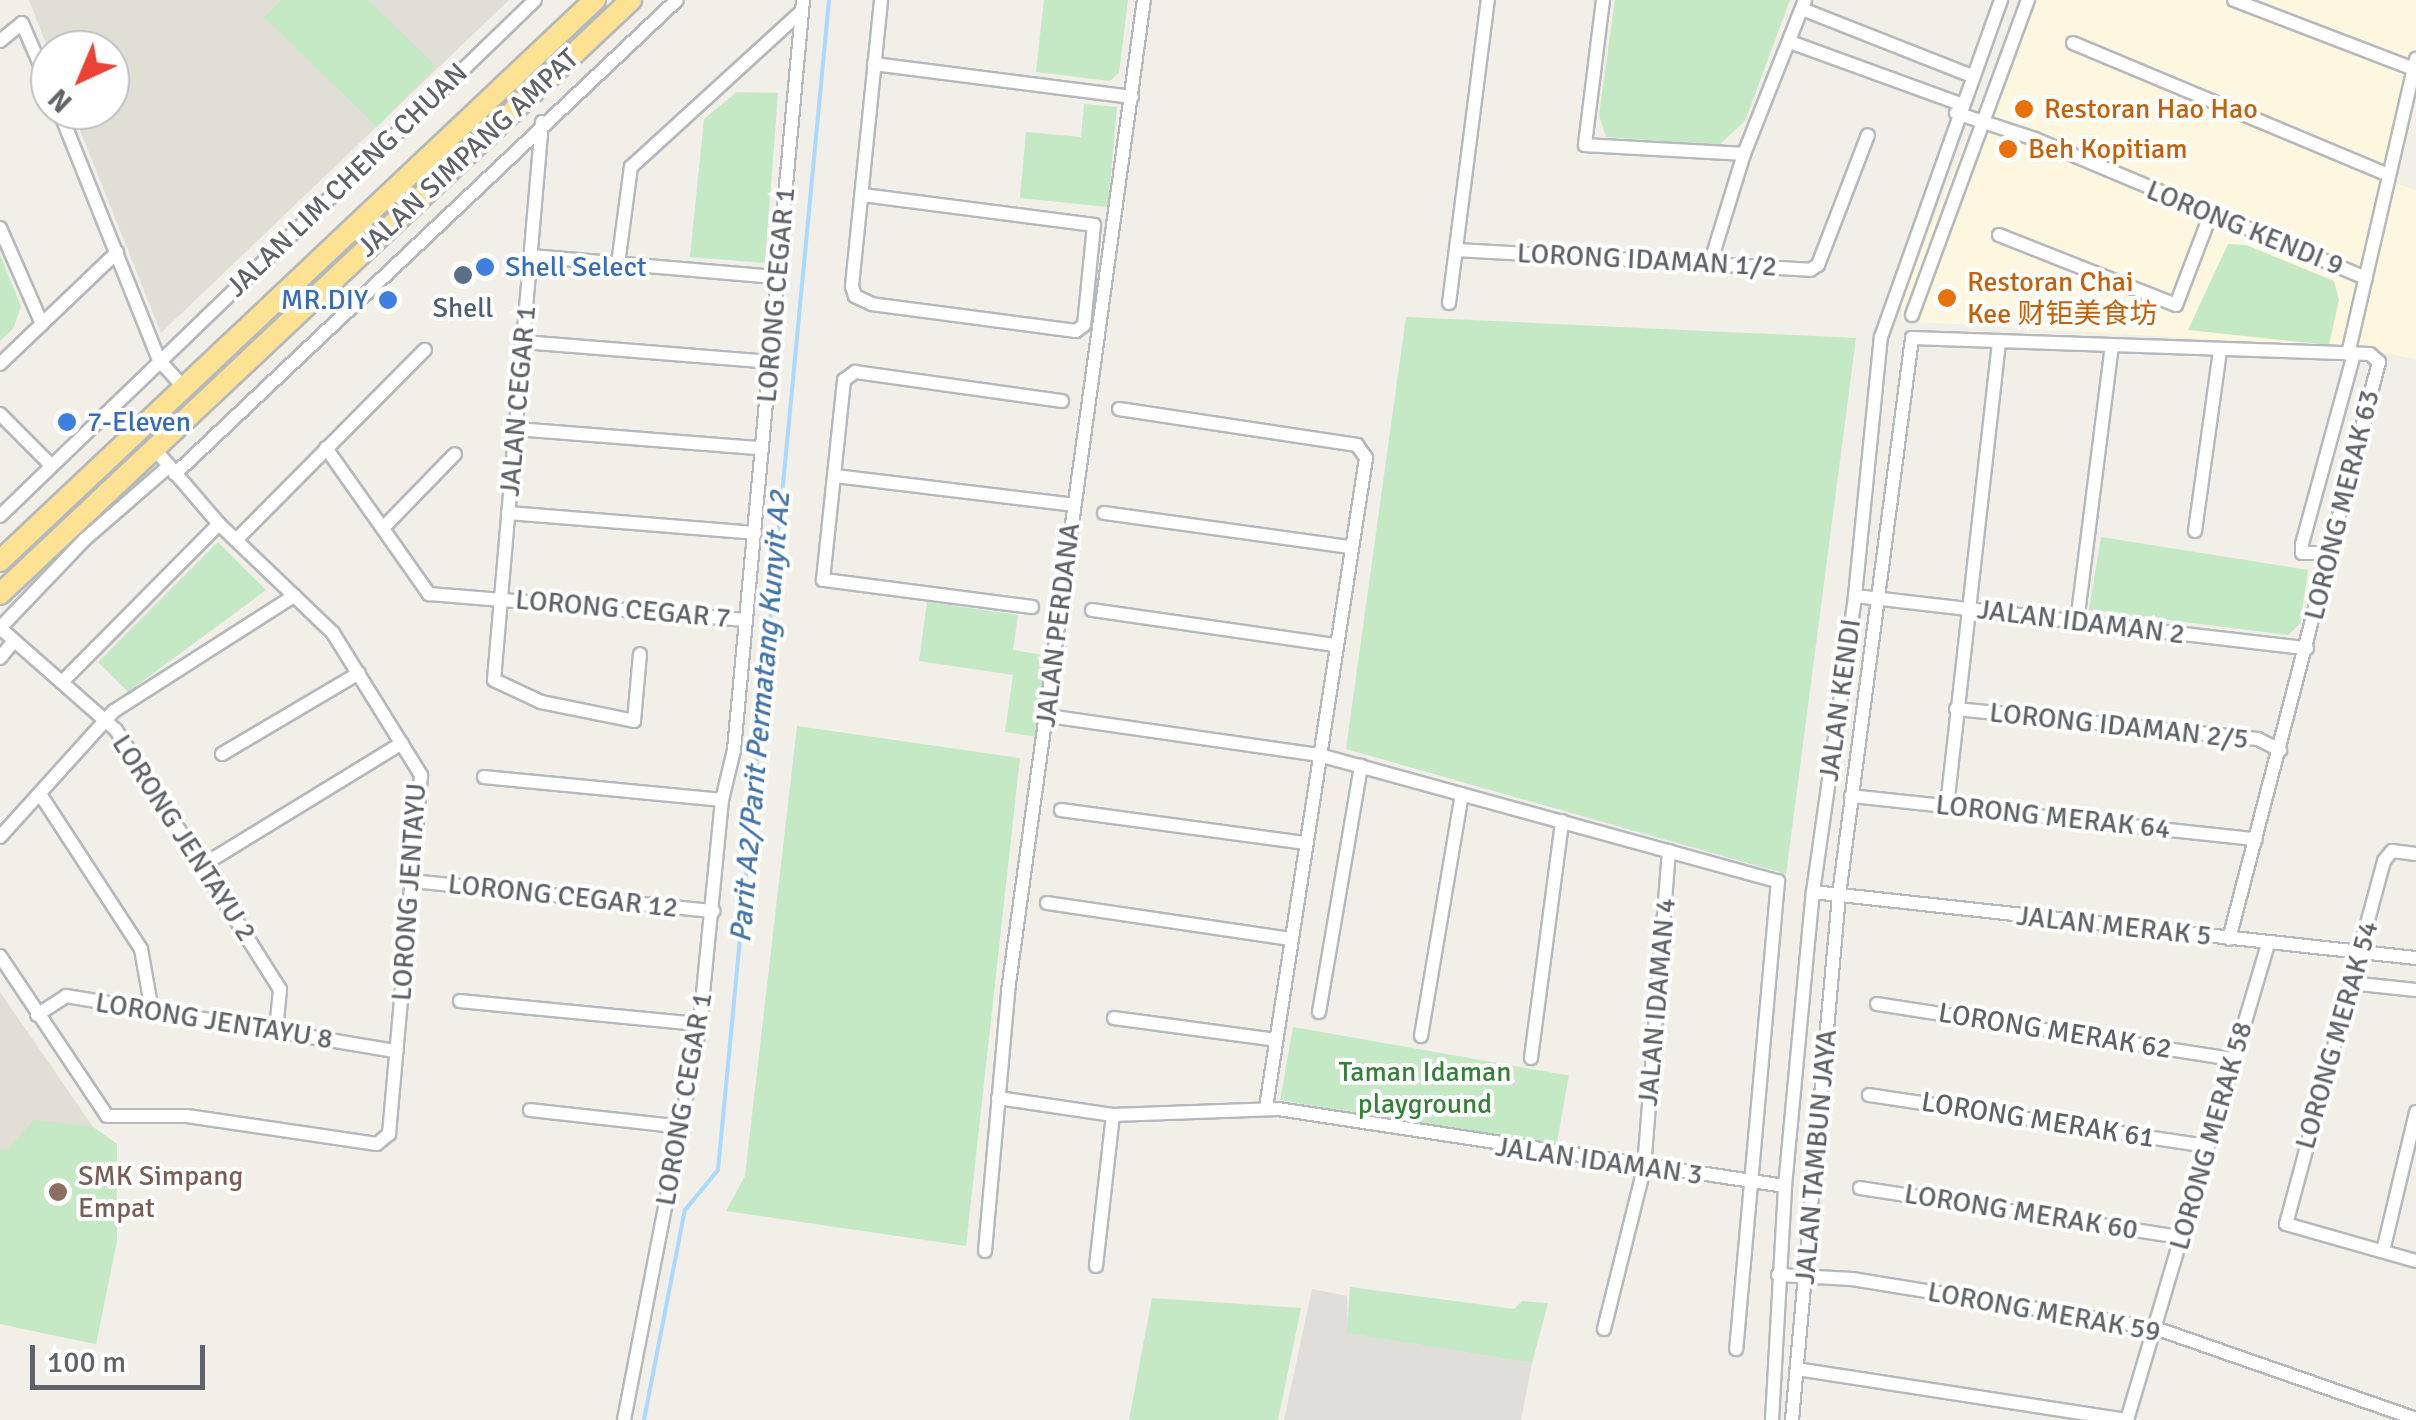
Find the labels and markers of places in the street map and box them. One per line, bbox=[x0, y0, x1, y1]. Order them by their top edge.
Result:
place label: Restoran Hao Hao bbox=[2044, 92, 2258, 126]
marker: Restoran Hao Hao bbox=[2013, 98, 2035, 120]
place label: Beh Kopitiam bbox=[2028, 132, 2188, 166]
marker: Beh Kopitiam bbox=[1997, 138, 2019, 160]
place label: Shell Select bbox=[505, 250, 647, 284]
marker: Shell Select bbox=[474, 256, 496, 278]
marker: Shell bbox=[452, 264, 474, 286]
place label: Restoran Chai Kee 财钜美食坊 bbox=[1967, 265, 2157, 331]
place label: MR.DIY bbox=[281, 283, 368, 317]
marker: Restoran Chai Kee 财钜美食坊 bbox=[1936, 287, 1958, 309]
marker: MR.DIY bbox=[377, 289, 399, 311]
place label: Shell bbox=[433, 291, 493, 325]
place label: 7-Eleven bbox=[87, 405, 191, 439]
marker: 7-Eleven bbox=[56, 411, 78, 433]
place label: SMK Simpang Empat bbox=[78, 1159, 243, 1225]
marker: SMK Simpang Empat bbox=[47, 1181, 69, 1203]

